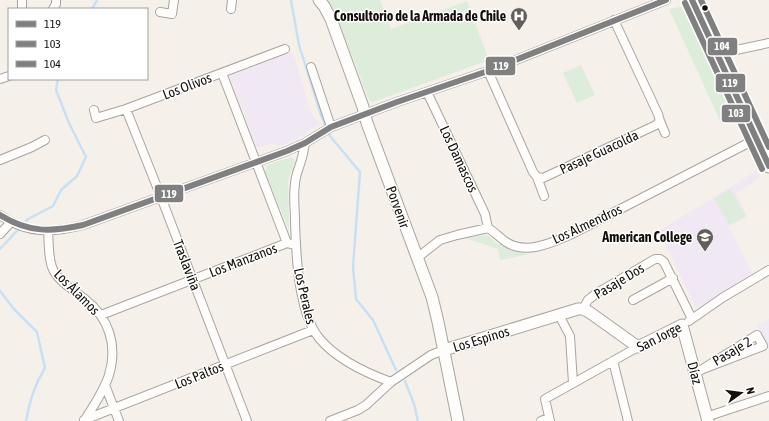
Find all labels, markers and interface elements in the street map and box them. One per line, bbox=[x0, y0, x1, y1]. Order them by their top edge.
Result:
unlabelled marker bbox=[700, 3, 710, 13]
hospital icon: Consultorio de la Armada de Chile bbox=[509, 6, 529, 31]
legend bbox=[8, 8, 148, 80]
place label: Consultorio de la Armada de Chile bbox=[334, 8, 506, 24]
text: 119 bbox=[44, 17, 61, 31]
text: 103 bbox=[44, 37, 61, 51]
line badge: 104 bbox=[707, 37, 738, 56]
text: 104 bbox=[714, 40, 730, 52]
line badge: 119 bbox=[485, 56, 516, 76]
text: 104 bbox=[44, 57, 61, 71]
text: 119 bbox=[493, 60, 509, 72]
street label: Los Olivos bbox=[160, 69, 214, 103]
line badge: 119 bbox=[715, 73, 746, 93]
text: 119 bbox=[722, 77, 738, 89]
line badge: 103 bbox=[721, 104, 751, 123]
text: 103 bbox=[728, 107, 744, 119]
street label: Los Damascos bbox=[437, 123, 481, 195]
street label: Pasaje Guacolda bbox=[557, 127, 641, 177]
line badge: 119 bbox=[154, 184, 184, 203]
street label: Porvenir bbox=[383, 184, 413, 231]
text: 119 bbox=[161, 188, 177, 200]
street label: Los Almendros bbox=[550, 201, 624, 247]
school or university icon: American College bbox=[695, 227, 715, 252]
place label: American College bbox=[601, 229, 692, 245]
street label: Traslaviña bbox=[170, 237, 204, 293]
street label: Los Manzanos bbox=[207, 240, 279, 280]
street label: Pasaje Dos bbox=[591, 260, 647, 302]
street label: Los Álamos bbox=[51, 266, 103, 318]
street label: Los Perales bbox=[291, 266, 319, 326]
street label: San Jorge bbox=[634, 319, 684, 355]
street label: Los Espinos bbox=[451, 323, 511, 355]
street label: Pasaje 2 bbox=[710, 333, 754, 369]
street label: Los Paltos bbox=[172, 358, 226, 392]
street label: Díaz bbox=[684, 360, 706, 386]
north arrow bbox=[721, 373, 761, 413]
text: N bbox=[744, 386, 757, 395]

